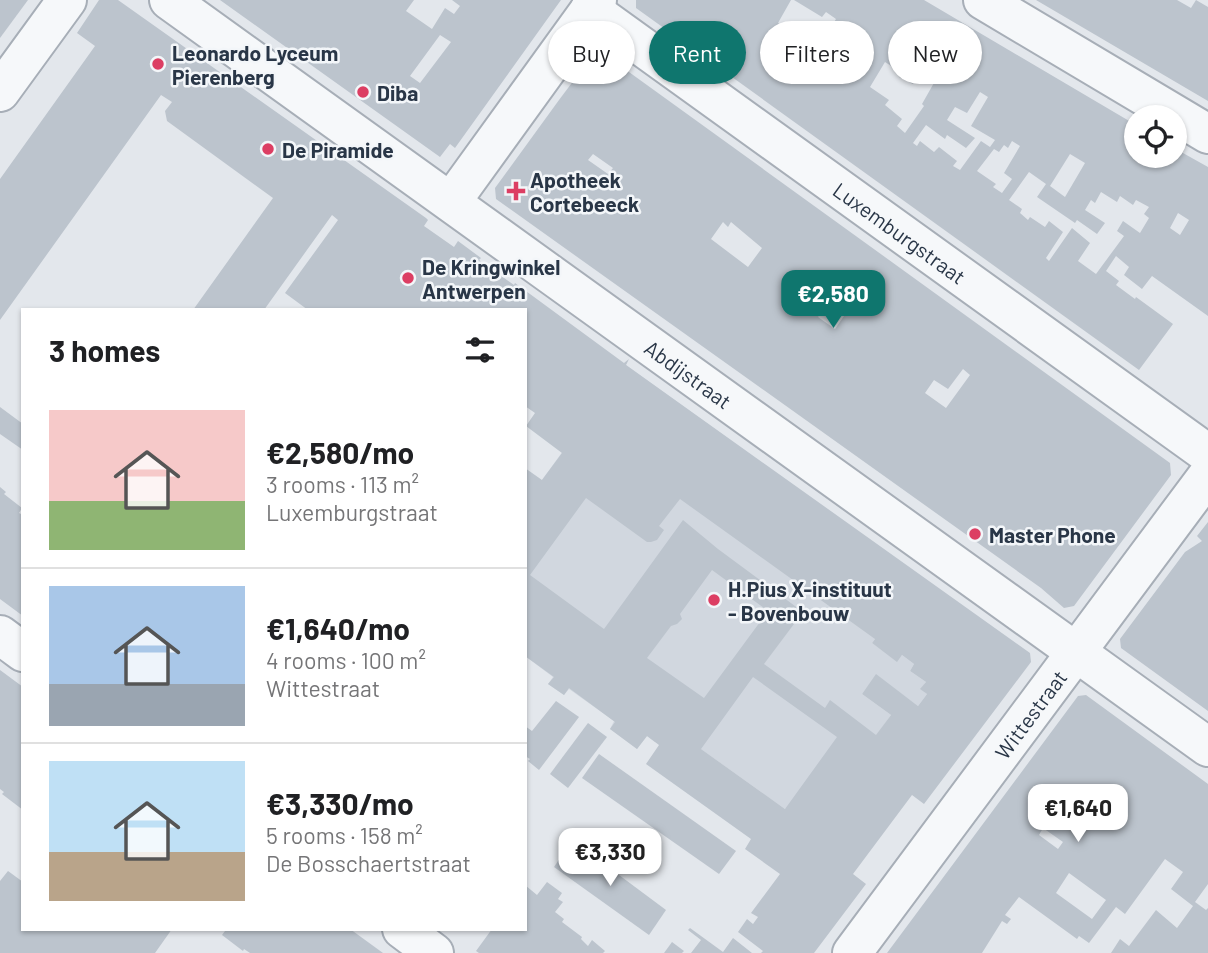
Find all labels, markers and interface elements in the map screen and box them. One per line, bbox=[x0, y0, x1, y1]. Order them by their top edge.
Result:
chip: Buy bbox=[548, 21, 635, 84]
chip: Rent bbox=[649, 21, 746, 84]
chip: Filters bbox=[760, 21, 874, 84]
chip: New bbox=[888, 21, 982, 84]
place label: Leonardo Lyceum Pierenberg bbox=[172, 40, 338, 89]
marker: Leonardo Lyceum Pierenberg bbox=[150, 56, 166, 72]
place label: Diba bbox=[377, 80, 418, 105]
marker: Diba bbox=[355, 84, 371, 100]
map controls bbox=[1124, 105, 1187, 168]
button: locate bbox=[1124, 105, 1187, 168]
place label: De Piramide bbox=[282, 137, 394, 162]
marker: De Piramide bbox=[260, 141, 276, 157]
place label: Apotheek Cortebeeck bbox=[530, 167, 639, 216]
street label: Luxemburgstraat bbox=[829, 176, 971, 288]
marker: Apotheek Cortebeeck bbox=[508, 183, 524, 199]
place label: De Kringwinkel Antwerpen bbox=[422, 254, 560, 303]
marker: De Kringwinkel Antwerpen bbox=[400, 270, 416, 286]
pin: €2,580 bbox=[776, 270, 890, 330]
text: €2,580 bbox=[797, 279, 869, 307]
icon: filters bbox=[461, 331, 499, 369]
text: 3 homes bbox=[49, 332, 160, 368]
street label: Abdijstraat bbox=[641, 334, 737, 413]
text: €2,580/mo bbox=[266, 434, 414, 470]
icon: home bbox=[105, 438, 189, 522]
text: 3 rooms · 113 m² bbox=[266, 470, 419, 498]
text: Luxemburgstraat bbox=[266, 498, 438, 526]
place label: Master Phone bbox=[989, 522, 1116, 547]
marker: Master Phone bbox=[967, 526, 983, 542]
place label: H.Pius X-instituut - Bovenbouw bbox=[728, 576, 892, 625]
marker: H.Pius X-instituut - Bovenbouw bbox=[706, 592, 722, 608]
text: €1,640/mo bbox=[266, 610, 410, 646]
icon: home bbox=[105, 614, 189, 698]
text: 4 rooms · 100 m² bbox=[266, 646, 426, 674]
street label: Wittestraat bbox=[989, 665, 1071, 763]
text: Wittestraat bbox=[266, 674, 380, 702]
pin: €1,640 bbox=[1021, 784, 1135, 844]
text: €3,330/mo bbox=[266, 785, 414, 821]
icon: home bbox=[105, 789, 189, 873]
text: €1,640 bbox=[1044, 793, 1112, 821]
text: 5 rooms · 158 m² bbox=[266, 821, 423, 849]
pin: €3,330 bbox=[553, 828, 667, 888]
text: €3,330 bbox=[574, 837, 646, 865]
text: De Bosschaertstraat bbox=[266, 849, 471, 877]

